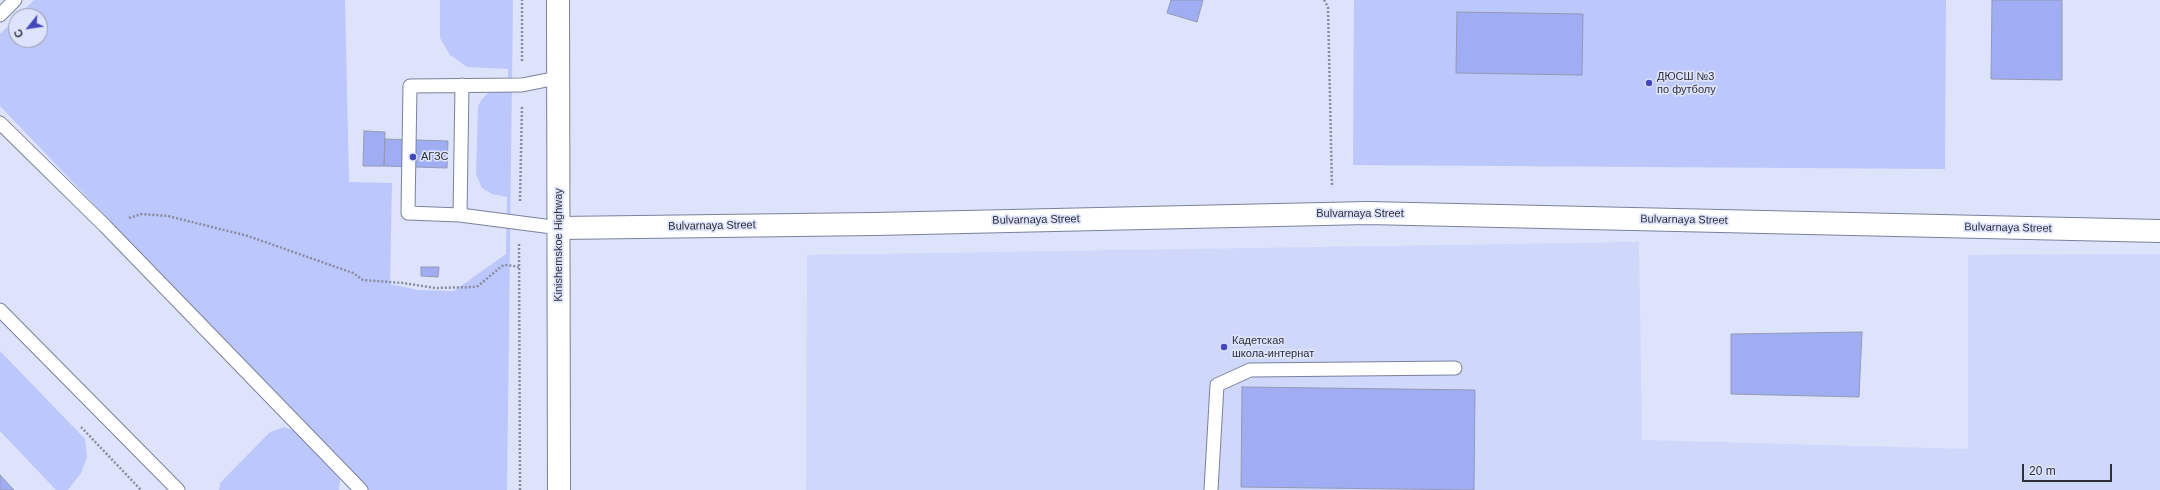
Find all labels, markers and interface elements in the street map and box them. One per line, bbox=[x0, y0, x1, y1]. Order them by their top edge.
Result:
north arrow bbox=[8, 8, 48, 48]
text: С bbox=[11, 27, 26, 40]
place label: ДЮСШ №3 по футболу bbox=[1657, 70, 1716, 96]
marker: ДЮСШ №3 по футболу bbox=[1644, 78, 1654, 88]
place label: АГЗС bbox=[421, 150, 449, 164]
marker: АГЗС bbox=[408, 152, 418, 162]
street label: Kinishemskoe Highway bbox=[552, 188, 566, 302]
street label: Bulvarnaya Street bbox=[1316, 207, 1404, 221]
street label: Bulvarnaya Street bbox=[992, 213, 1080, 227]
street label: Bulvarnaya Street bbox=[1640, 213, 1728, 227]
street label: Bulvarnaya Street bbox=[668, 219, 756, 233]
street label: Bulvarnaya Street bbox=[1964, 221, 2052, 235]
place label: Кадетская школа-интернат bbox=[1232, 334, 1314, 360]
marker: Кадетская школа-интернат bbox=[1219, 342, 1229, 352]
scale bar bbox=[2024, 456, 2114, 482]
text: 20 m bbox=[2029, 464, 2056, 478]

